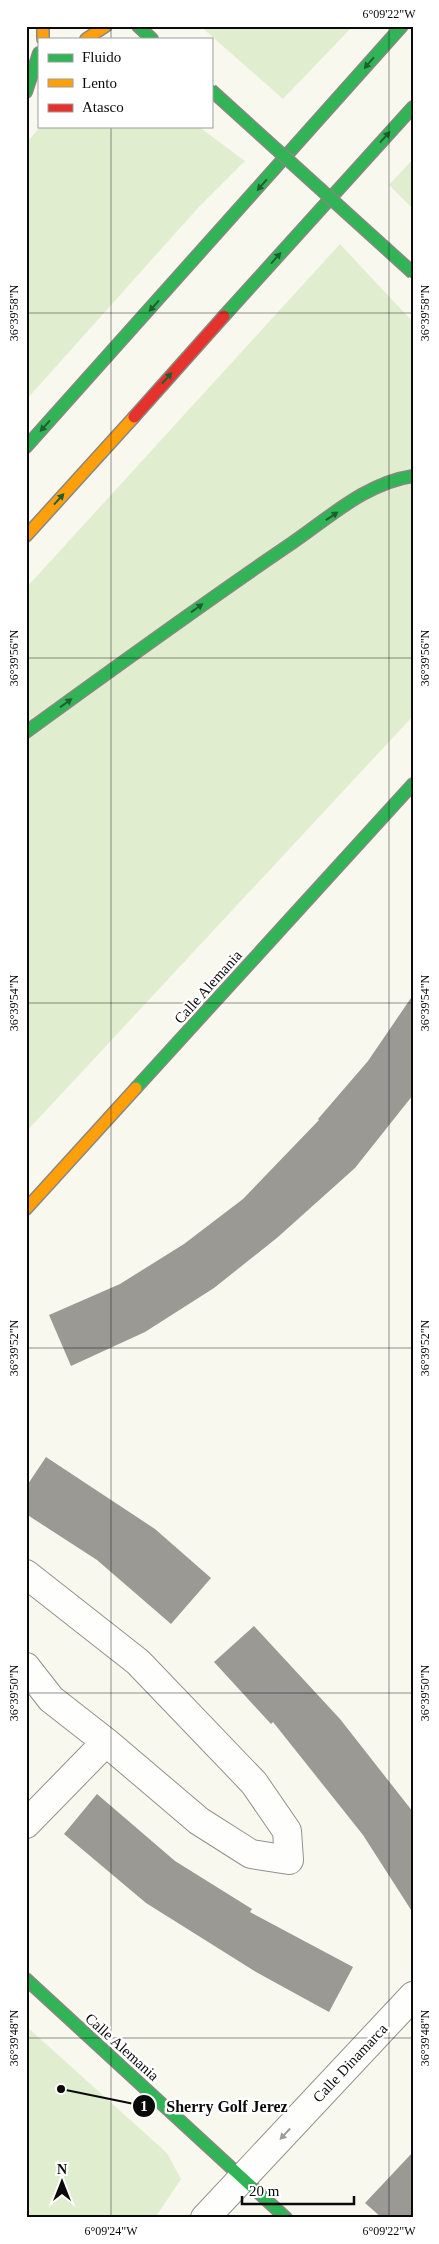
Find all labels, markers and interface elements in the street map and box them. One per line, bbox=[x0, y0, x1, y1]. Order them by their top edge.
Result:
text: 6°09'22"W bbox=[362, 7, 416, 21]
legend bbox=[38, 38, 212, 128]
text: Fluido bbox=[82, 49, 121, 65]
one-way arrow bbox=[363, 56, 375, 68]
text: Lento bbox=[82, 75, 117, 91]
text: Atasco bbox=[82, 99, 124, 115]
one-way arrow bbox=[379, 132, 391, 144]
one-way arrow bbox=[256, 178, 268, 190]
one-way arrow bbox=[270, 252, 282, 264]
text: 36°39'58"N bbox=[7, 284, 21, 341]
text: 36°39'58"N bbox=[418, 284, 432, 341]
one-way arrow bbox=[148, 300, 160, 312]
one-way arrow bbox=[161, 373, 173, 385]
one-way arrow bbox=[39, 420, 50, 433]
one-way arrow bbox=[53, 494, 65, 506]
one-way arrow bbox=[325, 511, 338, 521]
one-way arrow bbox=[190, 602, 203, 613]
text: 36°39'56"N bbox=[7, 629, 21, 686]
text: 36°39'56"N bbox=[418, 629, 432, 686]
one-way arrow bbox=[59, 698, 73, 708]
street label: Calle Alemania bbox=[171, 947, 245, 1027]
text: 36°39'54"N bbox=[7, 974, 21, 1031]
text: 36°39'54"N bbox=[418, 974, 432, 1031]
text: 36°39'52"N bbox=[7, 1319, 21, 1376]
text: 36°39'52"N bbox=[418, 1319, 432, 1376]
text: 36°39'50"N bbox=[7, 1664, 21, 1721]
text: 36°39'50"N bbox=[418, 1664, 432, 1721]
text: 36°39'48"N bbox=[7, 2009, 21, 2066]
text: 36°39'48"N bbox=[418, 2009, 432, 2066]
street label: Calle Alemania bbox=[82, 2010, 162, 2084]
street label: Calle Dinamarca bbox=[310, 2020, 391, 2105]
callout: Sherry Golf Jerez bbox=[132, 2091, 298, 2122]
text: 1 bbox=[140, 2098, 148, 2114]
text: Sherry Golf Jerez bbox=[166, 2098, 288, 2116]
one-way arrow bbox=[279, 2128, 291, 2140]
north arrow bbox=[38, 2156, 88, 2206]
text: N bbox=[57, 2162, 67, 2177]
scale bar bbox=[242, 2174, 354, 2206]
text: 20 m bbox=[249, 2183, 280, 2199]
text: 6°09'24"W bbox=[84, 2224, 138, 2238]
text: 6°09'22"W bbox=[362, 2224, 416, 2238]

